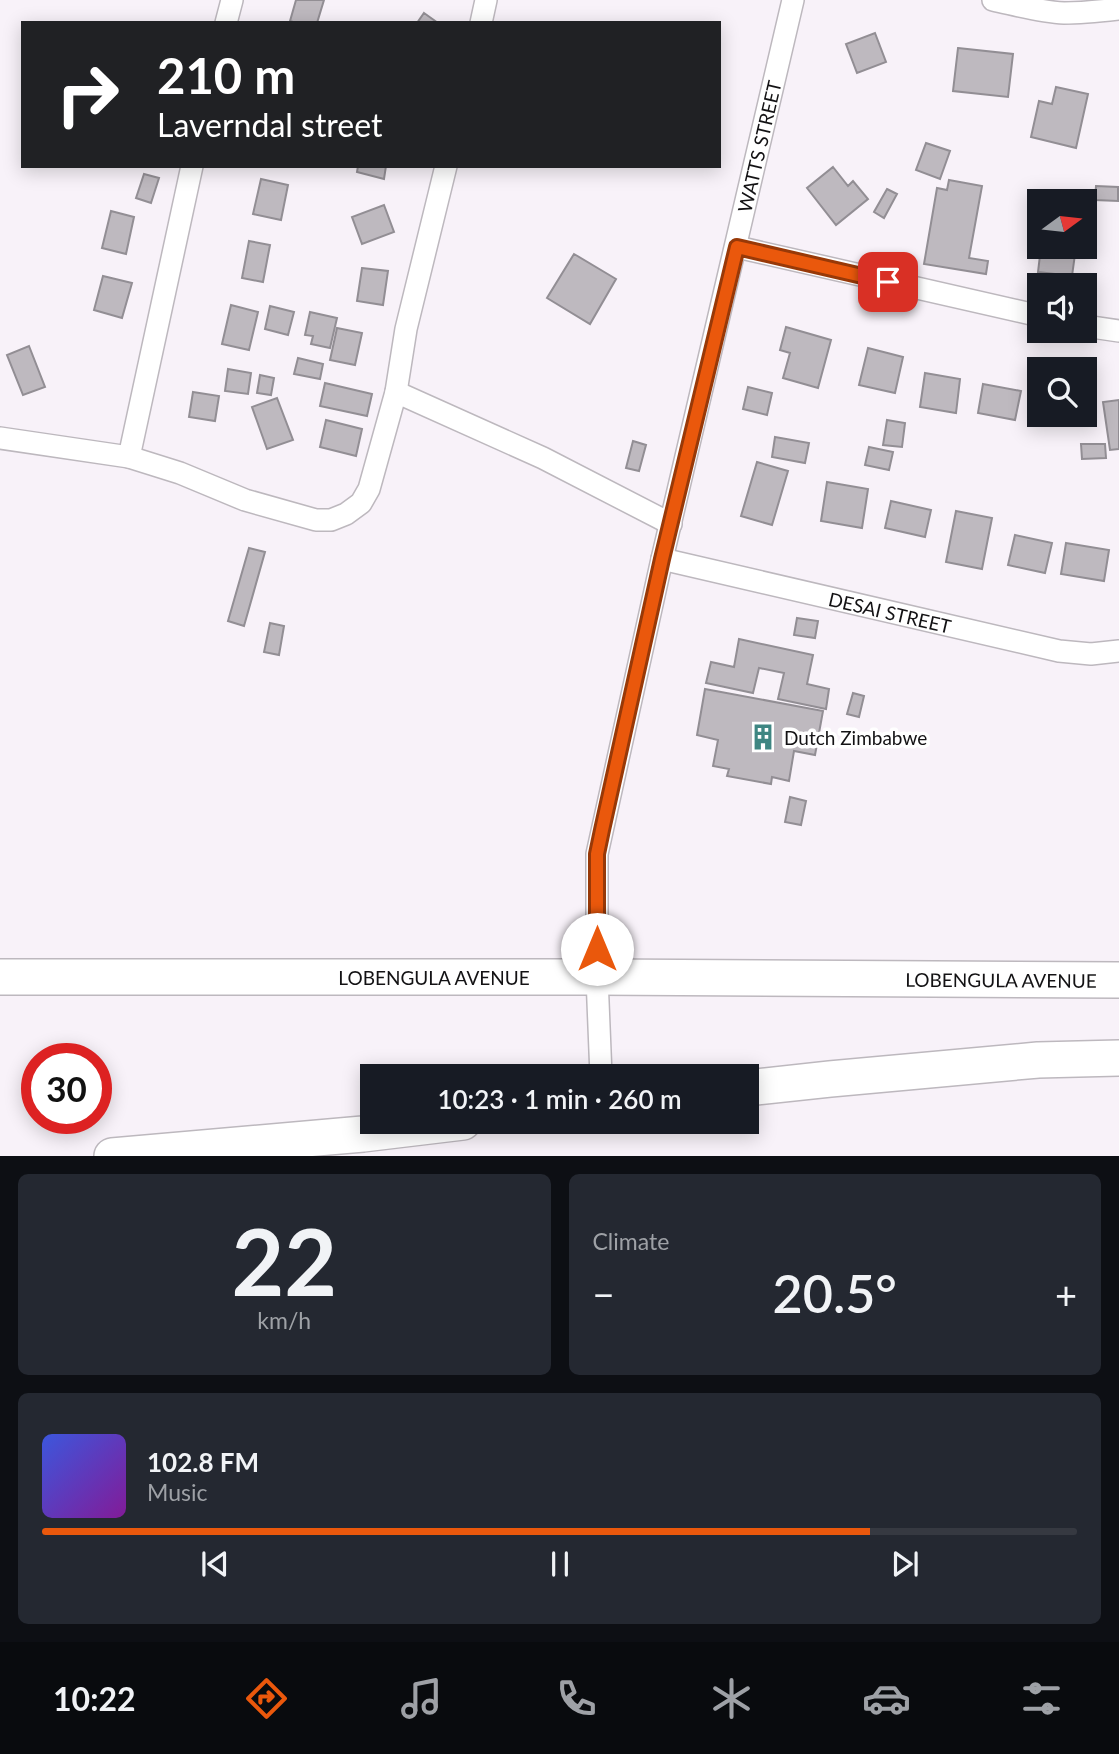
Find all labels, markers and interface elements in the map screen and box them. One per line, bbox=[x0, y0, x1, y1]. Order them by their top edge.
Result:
text: 210 m bbox=[157, 46, 295, 104]
icon: right bbox=[42, 49, 133, 140]
street label: WATTS STREET bbox=[732, 78, 785, 215]
text: Laverndal street bbox=[157, 105, 383, 144]
north arrow bbox=[1027, 189, 1097, 259]
map controls bbox=[1027, 189, 1097, 427]
pin bbox=[858, 252, 918, 312]
icon: arrive bbox=[869, 263, 907, 301]
button: sound bbox=[1027, 273, 1097, 343]
button: search bbox=[1027, 357, 1097, 427]
street label: DESAI STREET bbox=[826, 586, 954, 637]
building icon: Dutch Zimbabwe bbox=[748, 722, 778, 752]
place label: Dutch Zimbabwe bbox=[784, 726, 927, 749]
position arrow bbox=[560, 912, 634, 986]
street label: LOBENGULA AVENUE bbox=[338, 966, 530, 989]
street label: LOBENGULA AVENUE bbox=[905, 967, 1097, 991]
speed limit sign: 30 bbox=[21, 1043, 112, 1134]
text: 10:23 · 1 min · 260 m bbox=[437, 1083, 682, 1115]
text: 22 bbox=[231, 1206, 337, 1315]
text: Climate bbox=[593, 1227, 669, 1255]
text: 20.5° bbox=[773, 1262, 897, 1324]
text: − bbox=[593, 1271, 615, 1317]
text: + bbox=[1055, 1271, 1077, 1317]
text: km/h bbox=[257, 1306, 311, 1334]
text: 102.8 FM bbox=[147, 1446, 259, 1478]
text: Music bbox=[147, 1478, 207, 1506]
icon: previous bbox=[196, 1545, 234, 1583]
icon: pause bbox=[541, 1545, 579, 1583]
icon: next bbox=[886, 1545, 924, 1583]
icon: directions bbox=[242, 1674, 291, 1723]
icon: music bbox=[397, 1674, 446, 1723]
icon: phone bbox=[552, 1674, 601, 1723]
icon: climate bbox=[707, 1674, 756, 1723]
icon: car bbox=[862, 1674, 911, 1723]
icon: filters bbox=[1017, 1674, 1066, 1723]
text: 10:22 bbox=[53, 1679, 136, 1718]

